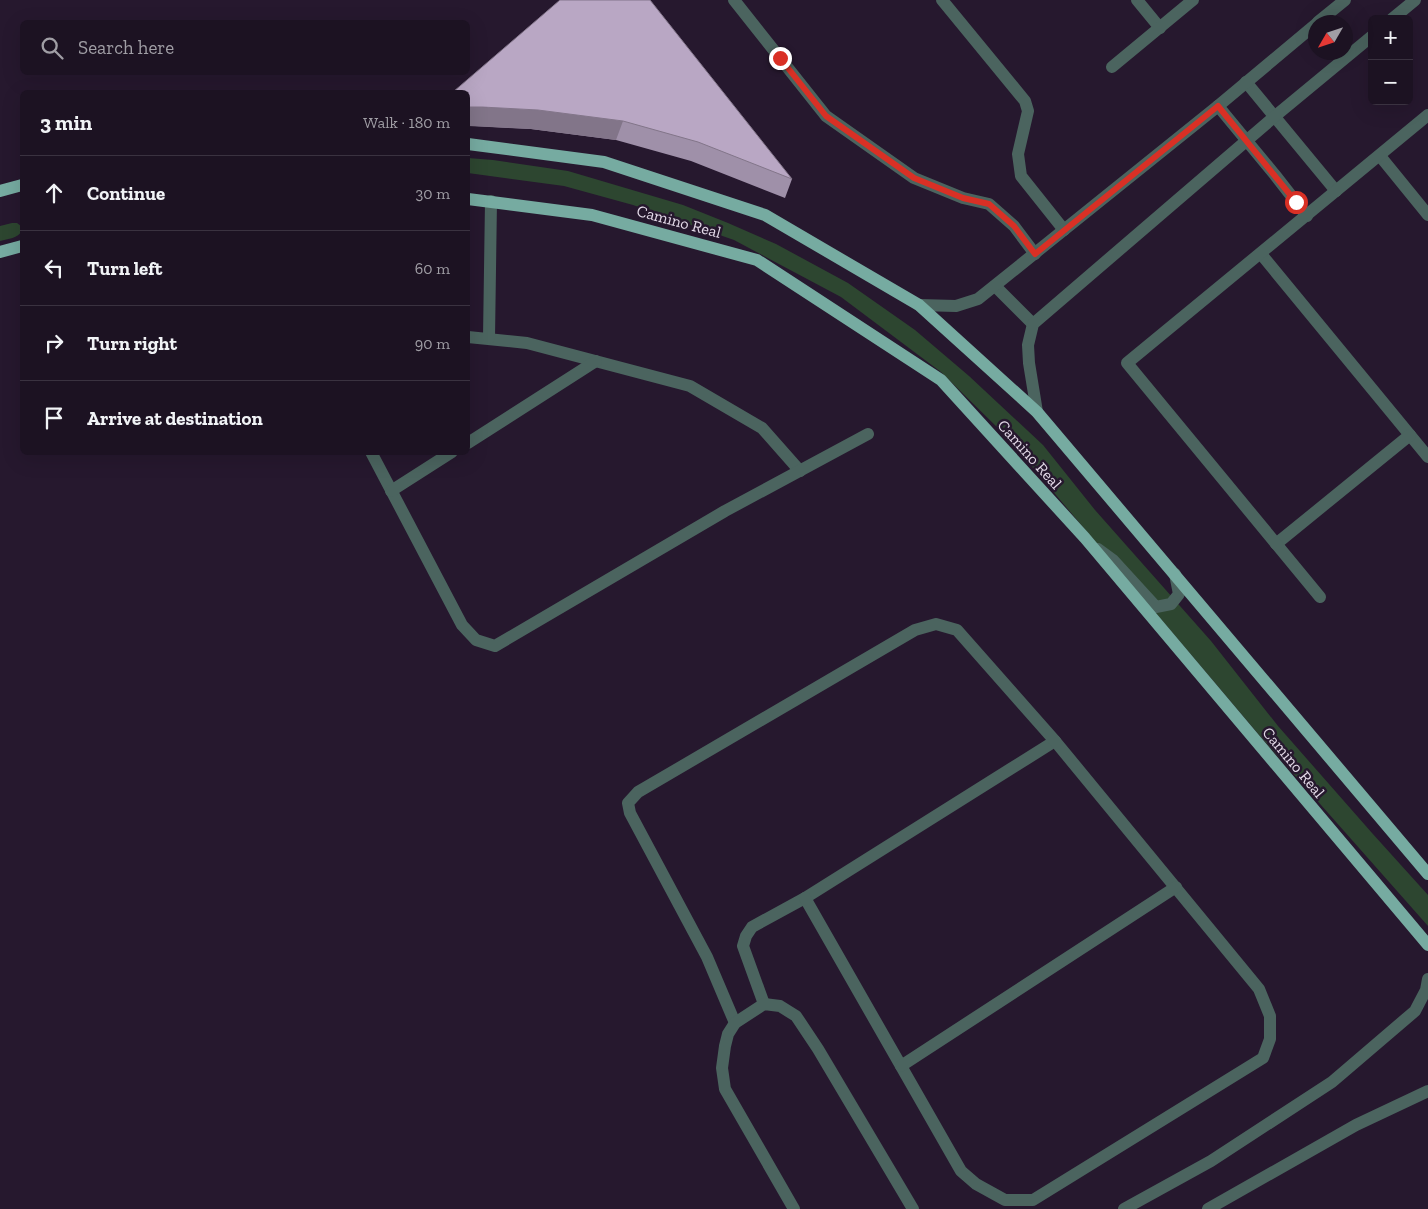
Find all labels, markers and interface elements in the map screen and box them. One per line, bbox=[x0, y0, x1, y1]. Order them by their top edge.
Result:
north arrow bbox=[1308, 15, 1353, 60]
map controls bbox=[1368, 15, 1413, 105]
button: + bbox=[1368, 15, 1413, 60]
search box bbox=[20, 20, 470, 75]
icon: search bbox=[38, 34, 66, 62]
text: Search here bbox=[78, 36, 174, 59]
route end bbox=[769, 47, 792, 70]
button: − bbox=[1368, 60, 1413, 105]
text: 3 min bbox=[40, 110, 92, 135]
text: Walk · 180 m bbox=[363, 113, 450, 132]
icon: ahead bbox=[40, 179, 68, 207]
text: Continue bbox=[87, 182, 165, 205]
text: 30 m bbox=[416, 184, 450, 203]
route start bbox=[1285, 191, 1308, 214]
street label: Camino Real bbox=[635, 201, 723, 242]
icon: left bbox=[40, 254, 68, 282]
text: Turn left bbox=[87, 257, 162, 280]
text: 60 m bbox=[415, 259, 450, 278]
icon: right bbox=[40, 329, 68, 357]
text: Turn right bbox=[87, 332, 177, 355]
text: 90 m bbox=[415, 334, 450, 353]
icon: arrive bbox=[40, 404, 68, 432]
text: Arrive at destination bbox=[87, 407, 263, 430]
street label: Camino Real bbox=[994, 416, 1066, 493]
street label: Camino Real bbox=[1259, 723, 1329, 802]

